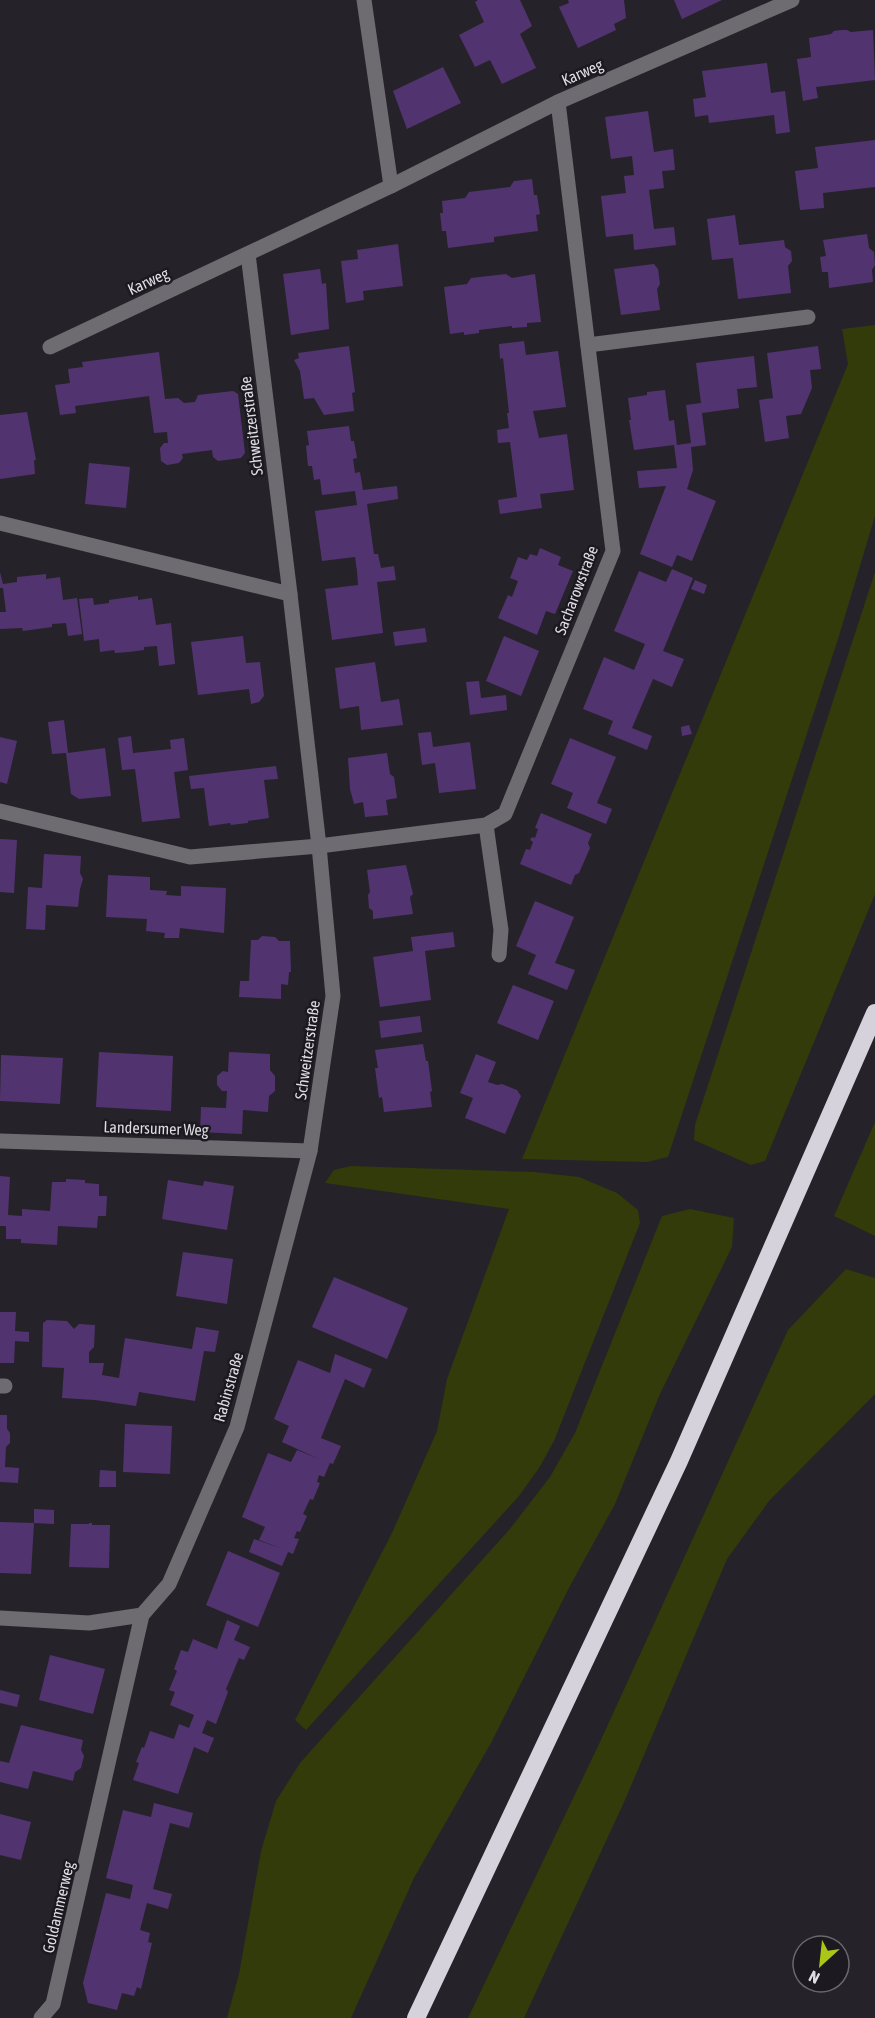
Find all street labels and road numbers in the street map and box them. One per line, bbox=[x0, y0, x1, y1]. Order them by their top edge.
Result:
street label: Karweg bbox=[559, 55, 606, 90]
street label: Karweg bbox=[125, 264, 172, 299]
street label: Schweitzerstraße bbox=[236, 375, 266, 477]
street label: Sacharowstraße bbox=[551, 543, 601, 637]
street label: Schweitzerstraße bbox=[291, 999, 323, 1101]
street label: Landersumer Weg bbox=[103, 1117, 209, 1140]
street label: Rabinstraße bbox=[210, 1350, 246, 1424]
street label: Goldammerweg bbox=[39, 1859, 78, 1955]

